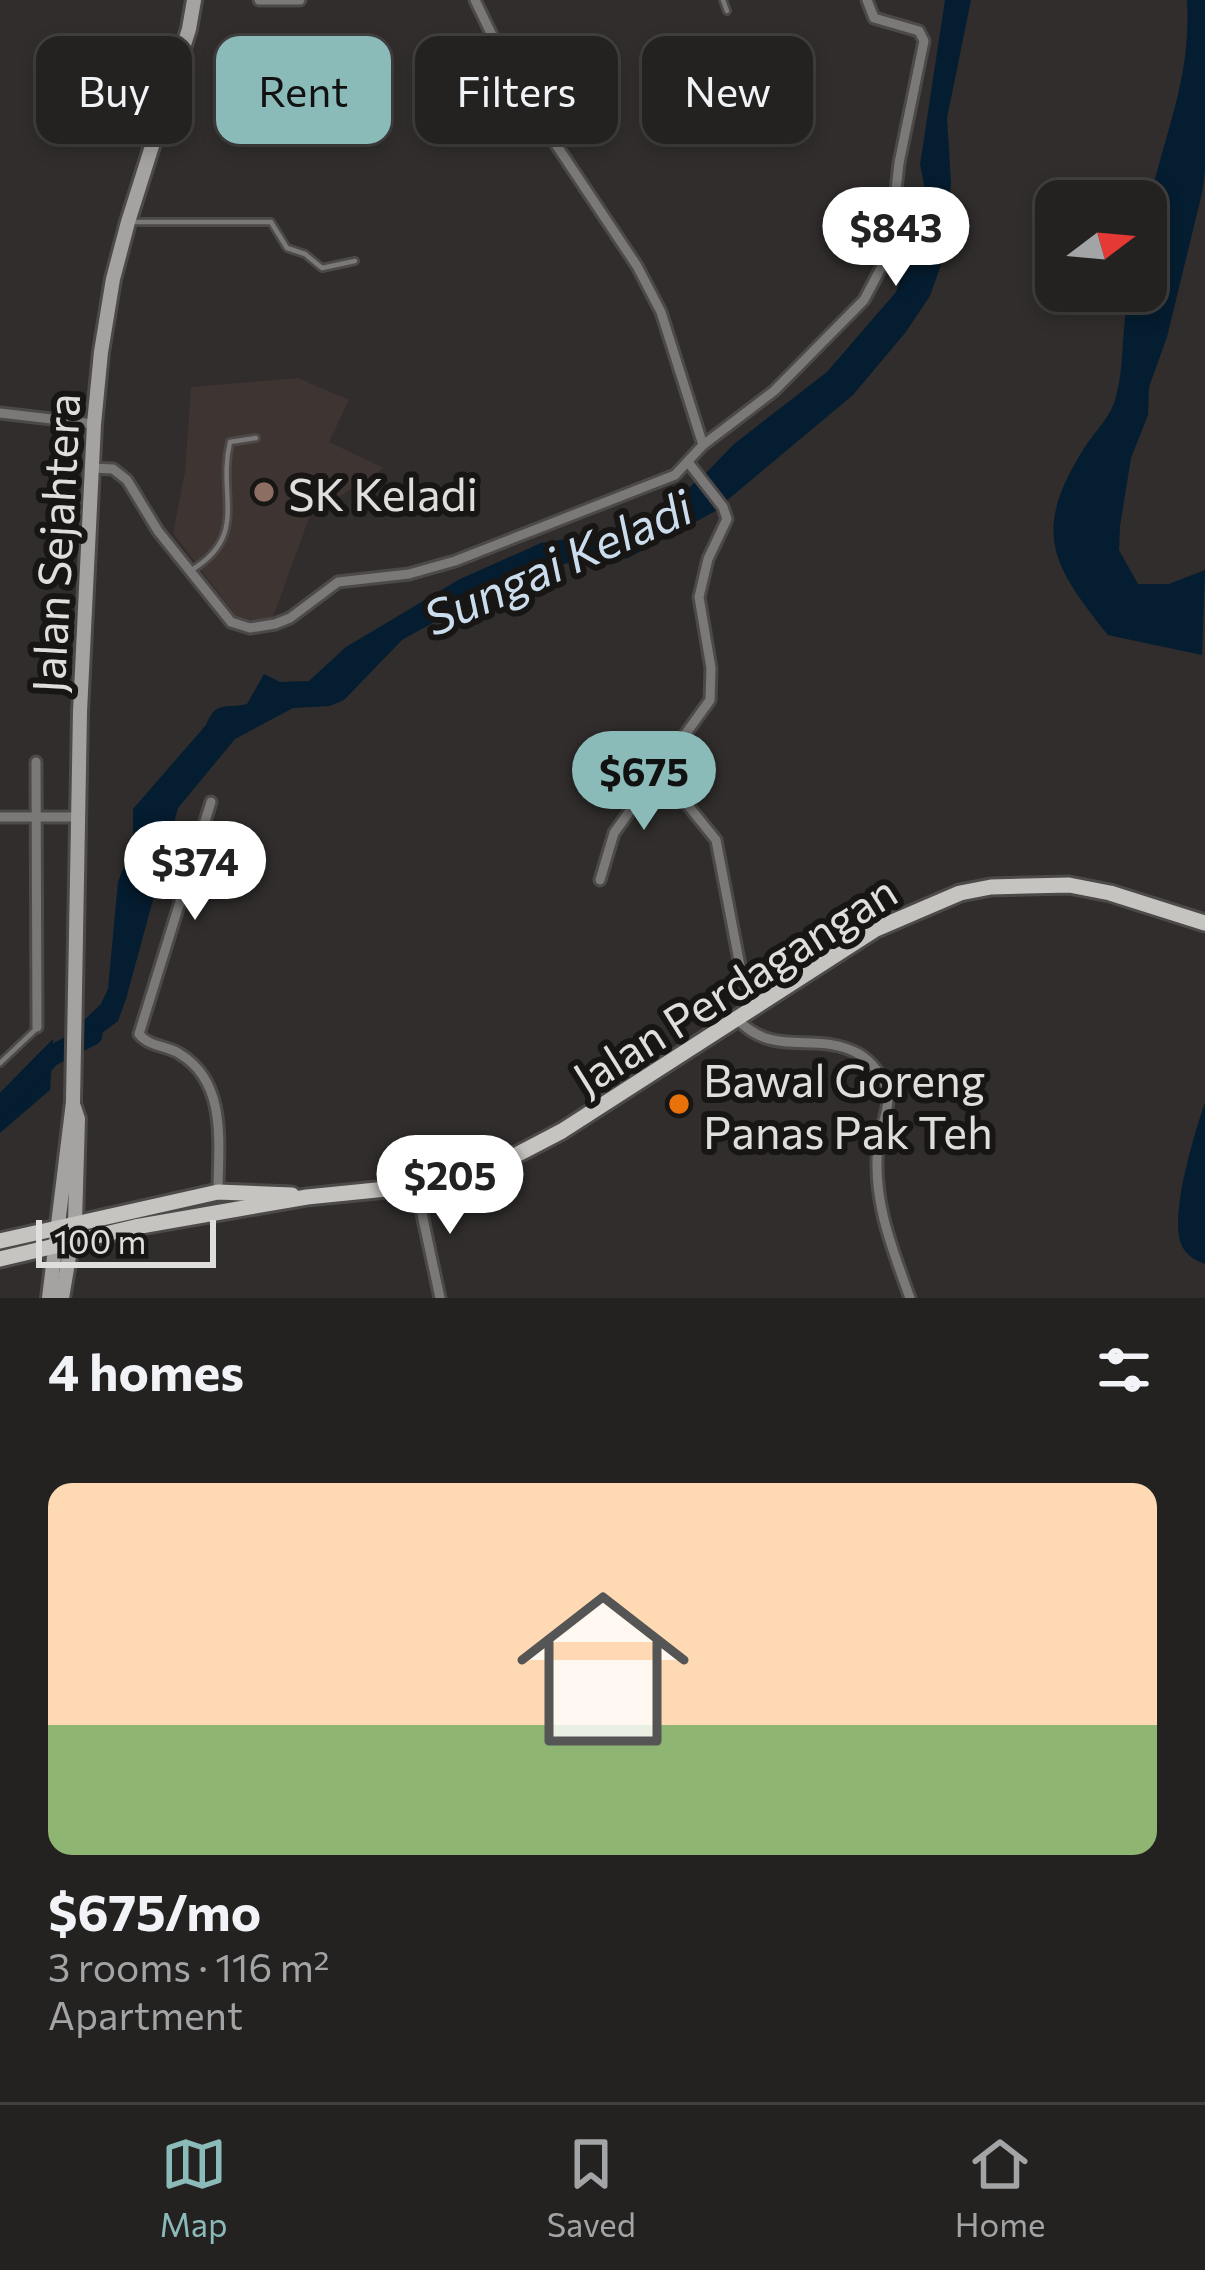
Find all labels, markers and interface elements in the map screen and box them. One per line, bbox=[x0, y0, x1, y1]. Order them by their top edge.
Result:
chip: Buy bbox=[36, 36, 192, 144]
chip: Rent bbox=[216, 36, 391, 144]
chip: Filters bbox=[415, 36, 618, 144]
chip: New bbox=[642, 36, 813, 144]
north arrow bbox=[1035, 180, 1167, 312]
map controls bbox=[1035, 180, 1167, 312]
pin: $843 bbox=[825, 187, 967, 289]
text: $843 bbox=[849, 202, 943, 250]
street label: Jalan Sejahtera bbox=[19, 392, 89, 694]
place label: SK Keladi bbox=[288, 465, 478, 520]
water label: Sungai Keladi bbox=[414, 475, 702, 646]
marker: SK Keladi bbox=[251, 479, 277, 505]
pin: $675 bbox=[573, 731, 715, 833]
text: $675 bbox=[599, 746, 689, 794]
pin: $374 bbox=[124, 821, 266, 923]
text: $374 bbox=[151, 836, 239, 884]
street label: Jalan Perdagangan bbox=[562, 861, 906, 1105]
place label: Bawal Goreng Panas Pak Teh bbox=[703, 1051, 993, 1158]
marker: Bawal Goreng Panas Pak Teh bbox=[666, 1091, 692, 1117]
pin: $205 bbox=[379, 1135, 521, 1237]
text: $205 bbox=[403, 1150, 497, 1198]
scale bar bbox=[36, 1214, 216, 1267]
text: 100 m bbox=[54, 1220, 146, 1261]
icon: filters bbox=[1091, 1337, 1157, 1403]
text: 4 homes bbox=[48, 1339, 244, 1402]
icon: home bbox=[495, 1561, 711, 1777]
text: $675/mo bbox=[48, 1879, 261, 1942]
text: 3 rooms · 116 m² bbox=[48, 1942, 329, 1990]
text: Apartment bbox=[48, 1990, 243, 2038]
tab: Map bbox=[160, 2131, 228, 2244]
tab: Saved bbox=[547, 2131, 636, 2244]
tab: Home bbox=[955, 2131, 1045, 2244]

